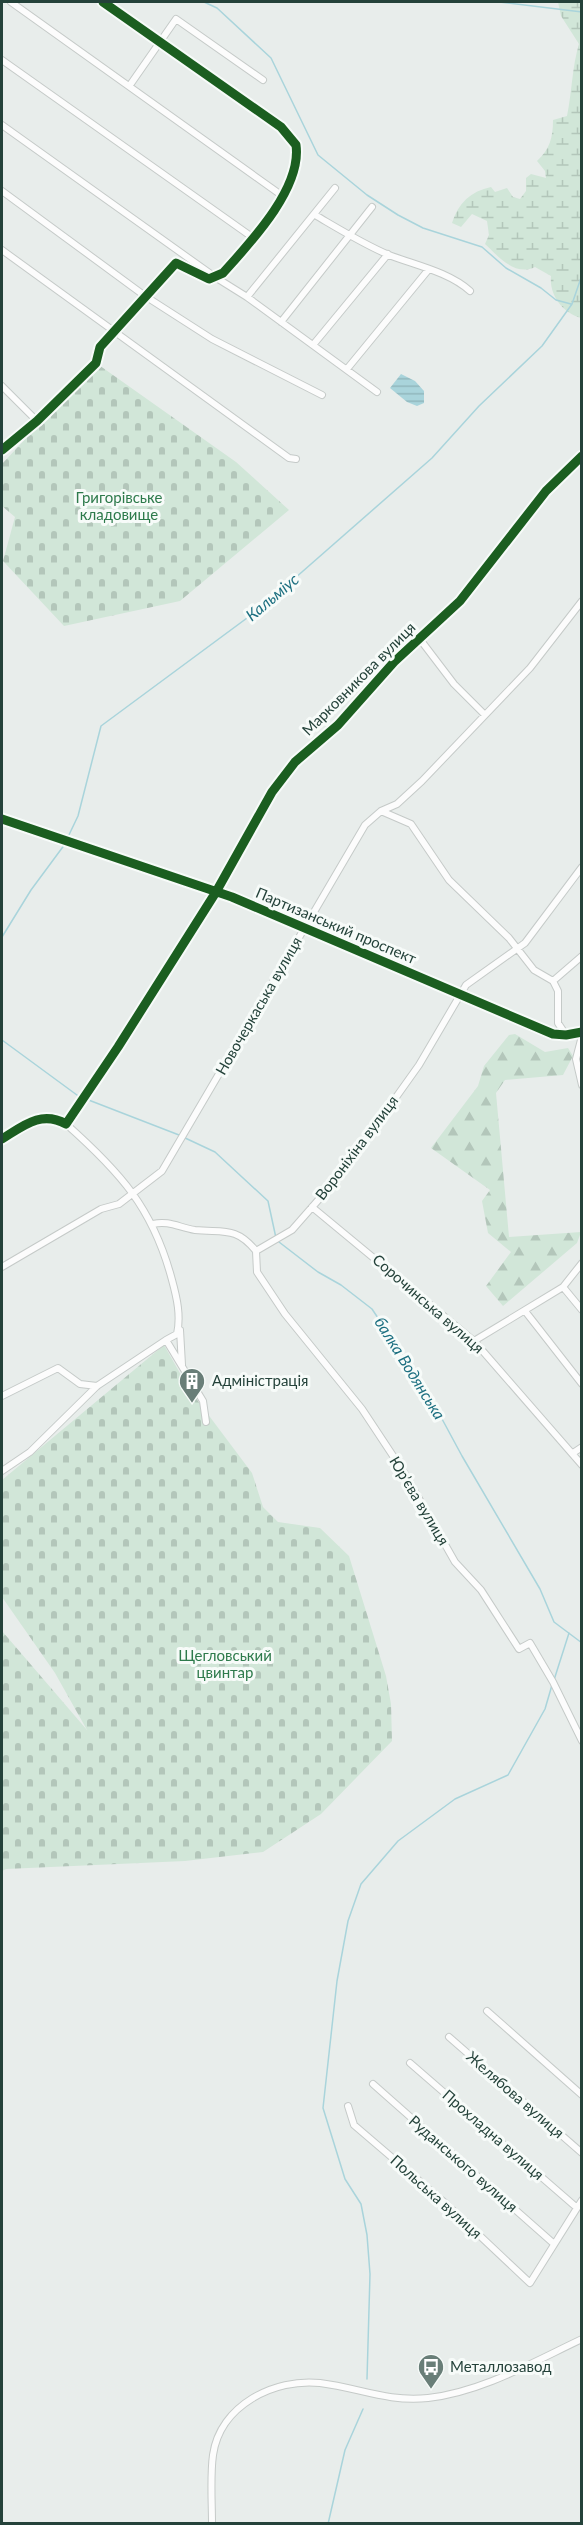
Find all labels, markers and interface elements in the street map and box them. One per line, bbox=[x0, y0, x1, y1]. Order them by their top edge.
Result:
park label: Григорівське кладовище bbox=[76, 488, 163, 523]
water label: Кальміус bbox=[241, 569, 302, 624]
street label: Марковникова вулиця bbox=[298, 618, 419, 739]
street label: Партизанський проспект bbox=[253, 883, 420, 967]
street label: Новочеркаська вулиця bbox=[211, 933, 305, 1078]
street label: Вороніхіна вулиця bbox=[311, 1092, 401, 1203]
street label: Сорочинська вулиця bbox=[369, 1250, 488, 1357]
water label: балка Водянська bbox=[371, 1313, 450, 1423]
building icon: Адміністрація bbox=[177, 1366, 207, 1404]
place label: Адміністрація bbox=[212, 1371, 308, 1389]
street label: Юр’єва вулиця bbox=[386, 1453, 453, 1548]
park label: Щегловський цвинтар bbox=[178, 1646, 272, 1681]
street label: Желябова вулиця bbox=[463, 2047, 568, 2141]
street label: Прохладна вулиця bbox=[439, 2085, 548, 2183]
street label: Руданського вулиця bbox=[406, 2111, 522, 2215]
street label: Польська вулиця bbox=[387, 2151, 486, 2242]
bus stop icon: Металлозавод bbox=[416, 2352, 446, 2390]
place label: Металлозавод bbox=[450, 2357, 552, 2375]

